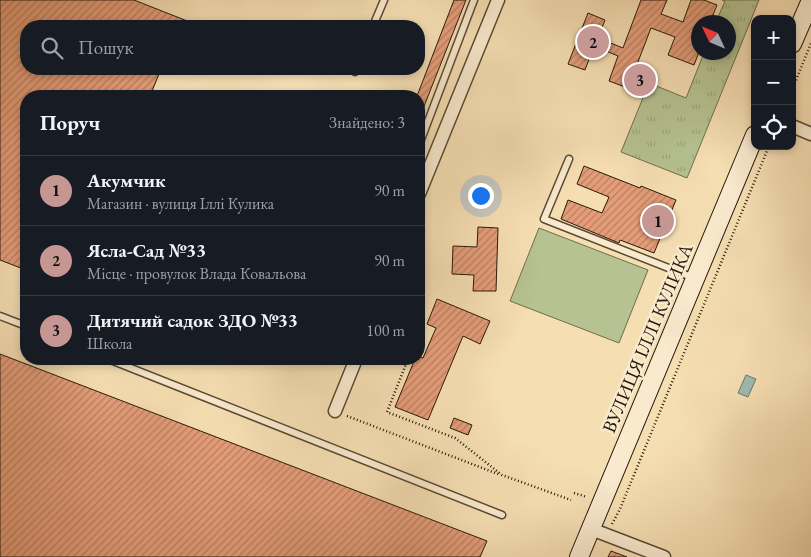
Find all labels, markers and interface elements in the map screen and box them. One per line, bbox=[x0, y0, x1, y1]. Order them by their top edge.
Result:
north arrow bbox=[691, 15, 736, 60]
map controls bbox=[751, 15, 796, 150]
button: + bbox=[751, 15, 796, 60]
search box bbox=[20, 20, 425, 75]
pin: 2 bbox=[577, 23, 609, 61]
icon: search bbox=[38, 34, 66, 62]
text: Пошук bbox=[78, 35, 134, 60]
button: − bbox=[751, 60, 796, 105]
pin: 3 bbox=[624, 61, 656, 99]
button: locate bbox=[751, 105, 796, 150]
text: Поруч bbox=[40, 109, 100, 136]
text: Знайдено: 3 bbox=[329, 112, 405, 133]
text: Акумчик bbox=[87, 168, 166, 193]
text: 1 bbox=[52, 180, 60, 201]
text: 90 m bbox=[374, 180, 405, 201]
your location bbox=[468, 183, 494, 209]
text: Магазин · вулиця Іллі Кулика bbox=[87, 193, 274, 214]
pin: 1 bbox=[642, 202, 674, 240]
text: Ясла-Сад №33 bbox=[87, 238, 206, 263]
street label: ВУЛИЦЯ ІЛЛІ КУЛИКА bbox=[596, 239, 699, 437]
text: 2 bbox=[52, 250, 60, 271]
text: 90 m bbox=[374, 250, 405, 271]
text: Місце · провулок Влада Ковальова bbox=[87, 263, 307, 284]
text: Дитячий садок ЗДО №33 bbox=[87, 308, 298, 333]
text: 3 bbox=[52, 320, 60, 341]
text: 100 m bbox=[366, 320, 405, 341]
text: Школа bbox=[87, 333, 132, 354]

